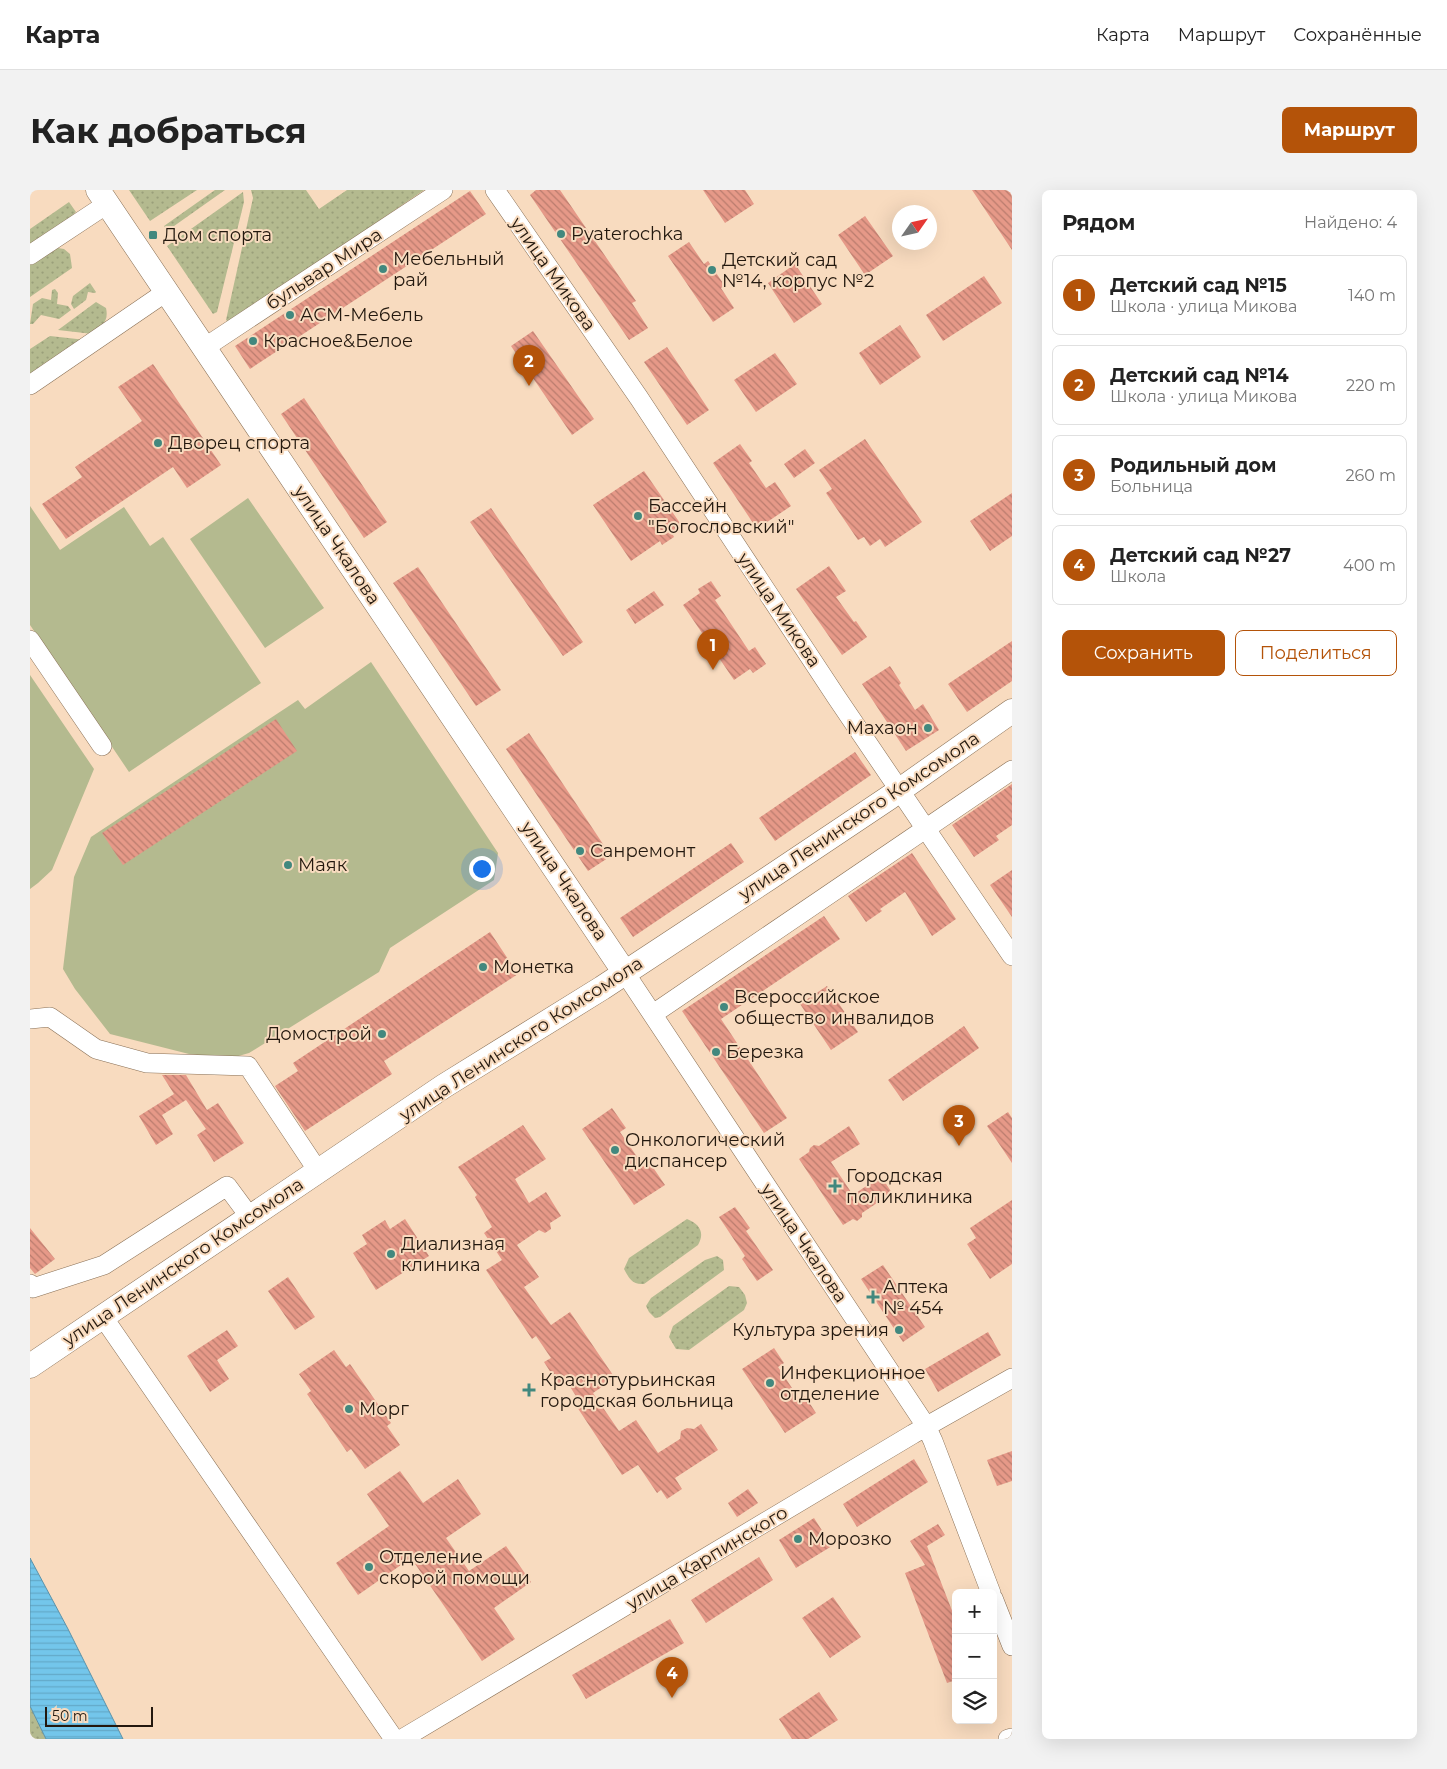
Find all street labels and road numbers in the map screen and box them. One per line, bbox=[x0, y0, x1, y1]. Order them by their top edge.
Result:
street label: улица Микова bbox=[505, 212, 600, 335]
street label: бульвар Мира bbox=[262, 223, 386, 315]
street label: улица Чкалова bbox=[289, 480, 385, 609]
street label: улица Микова bbox=[732, 548, 825, 672]
street label: улица Ленинского Комсомола bbox=[734, 727, 984, 906]
street label: улица Чкалова bbox=[516, 816, 612, 945]
street label: улица Ленинского Комсомола bbox=[394, 952, 647, 1127]
street label: улица Ленинского Комсомола bbox=[58, 1173, 308, 1352]
street label: улица Чкалова bbox=[756, 1178, 852, 1307]
street label: улица Карпинского bbox=[622, 1501, 792, 1615]

